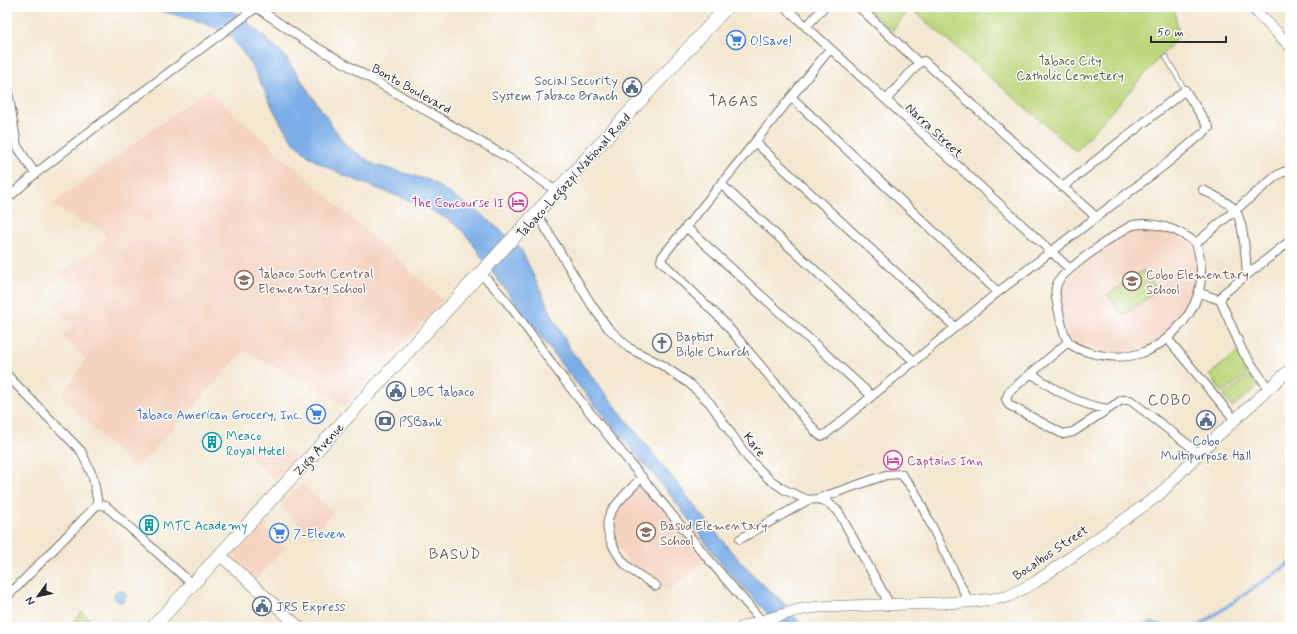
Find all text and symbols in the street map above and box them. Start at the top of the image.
scale bar [1151,18,1226,44]
text: 50 m [1157,25,1184,41]
supermarket icon: O!Save! [725,29,747,51]
place label: O!Save! [750,33,792,50]
park label: Tabaco City Catholic Cemetery [1016,53,1124,85]
street label: Bonto Boulevard [368,60,454,118]
place label: Social Security System Tabaco Branch [492,73,618,105]
public building icon: Social Security System Tabaco Branch [621,76,643,98]
district label: TAGAS [709,92,759,112]
street label: Narra Street [901,100,967,163]
street label: Tabaco-Legazpi National Road [513,110,636,244]
hotel icon: The Concourse II [507,191,529,213]
place label: The Concourse II [411,195,504,212]
place label: Tabaco South Central Elementary School [258,266,373,298]
place label: Cobo Elementary School [1146,267,1249,299]
school or university icon: Tabaco South Central Elementary School [233,269,255,291]
school or university icon: Cobo Elementary School [1121,270,1143,292]
place label: Baptist Bible Church [676,329,750,361]
church icon: Baptist Bible Church [651,332,673,354]
public building icon: LBC Tabaco [385,380,407,402]
place label: LBC Tabaco [410,384,474,401]
district label: COBO [1148,391,1192,411]
supermarket icon: Tabaco American Grocery, Inc. [305,403,327,425]
place label: Tabaco American Grocery, Inc. [136,407,302,424]
public building icon: Cobo Multipurpose Hall [1195,409,1217,431]
bank icon: PSBank [374,410,396,432]
place label: PSBank [399,414,443,431]
street label: Ziga Avenue [290,420,350,482]
place label: Meaco Royal Hotel [226,428,285,460]
street label: Kare [739,429,769,461]
building icon: Meaco Royal Hotel [201,431,223,453]
place label: Cobo Multipurpose Hall [1160,433,1252,465]
hotel icon: Captains Inn [882,449,904,471]
place label: Captains Inn [907,453,983,470]
building icon: MTC Academy [138,514,160,536]
place label: MTC Academy [163,518,248,535]
place label: Basud Elementary School [660,518,767,550]
school or university icon: Basud Elementary School [635,521,657,543]
supermarket icon: 7-Eleven [268,522,290,544]
street label: Bocalbos Street [1010,522,1092,585]
place label: 7-Eleven [293,526,346,543]
district label: BASUD [429,545,481,565]
north arrow [18,576,58,616]
text: N [23,594,38,608]
public building icon: JRS Express [251,595,273,617]
place label: JRS Express [276,599,346,616]

